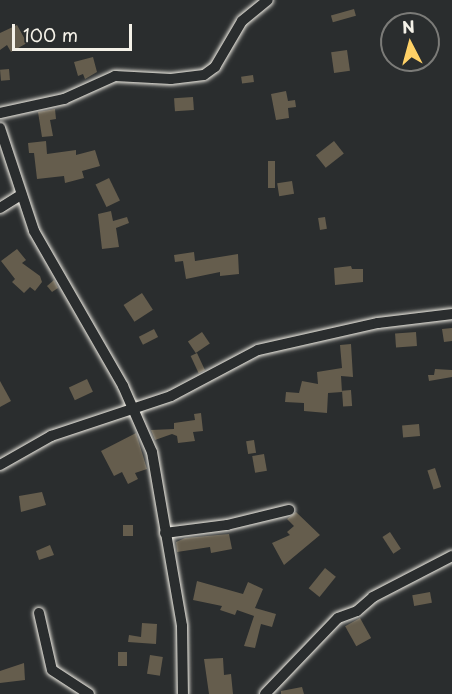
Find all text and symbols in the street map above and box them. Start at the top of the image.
scale bar [15,12,135,50]
north arrow [380,12,440,72]
text: N [401,13,416,39]
text: 100 m [23,21,78,48]

